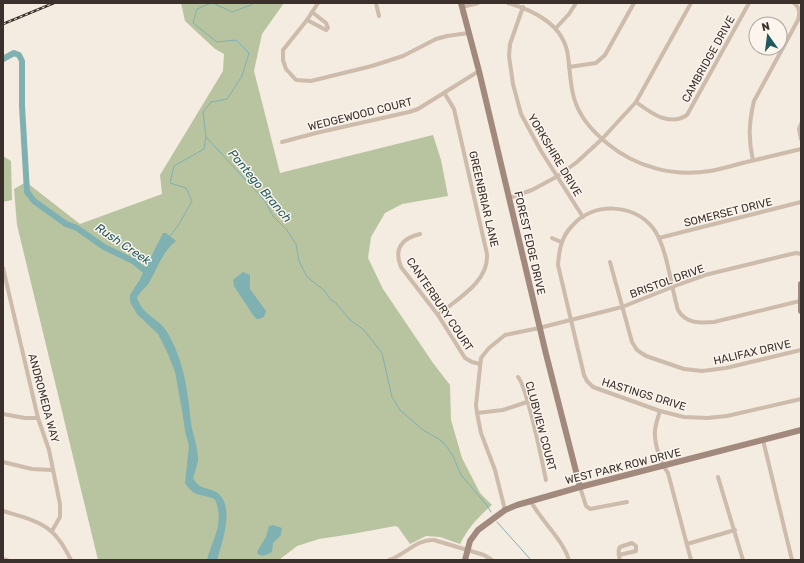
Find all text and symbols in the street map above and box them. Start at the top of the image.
street label: CAMBRIDGE DRIVE [679,13,738,105]
north arrow [748,16,788,56]
text: N [760,19,771,34]
street label: WEDGEWOOD COURT [307,95,414,134]
street label: YORKSHIRE DRIVE [525,112,584,199]
water label: Pantego Branch [225,147,295,225]
street label: GREENBRIAR LANE [466,150,501,249]
street label: FOREST EDGE DRIVE [511,190,548,297]
street label: SOMERSET DRIVE [682,195,774,230]
water label: Rush Creek [93,220,154,268]
street label: CANTERBURY COURT [403,255,476,354]
street label: BRISTOL DRIVE [628,262,706,301]
street label: HALIFAX DRIVE [712,337,792,368]
street label: ANDROMEDA WAY [25,352,62,444]
street label: HASTINGS DRIVE [600,375,688,414]
street label: CLUBVIEW COURT [522,380,559,473]
street label: WEST PARK ROW DRIVE [564,446,683,487]

